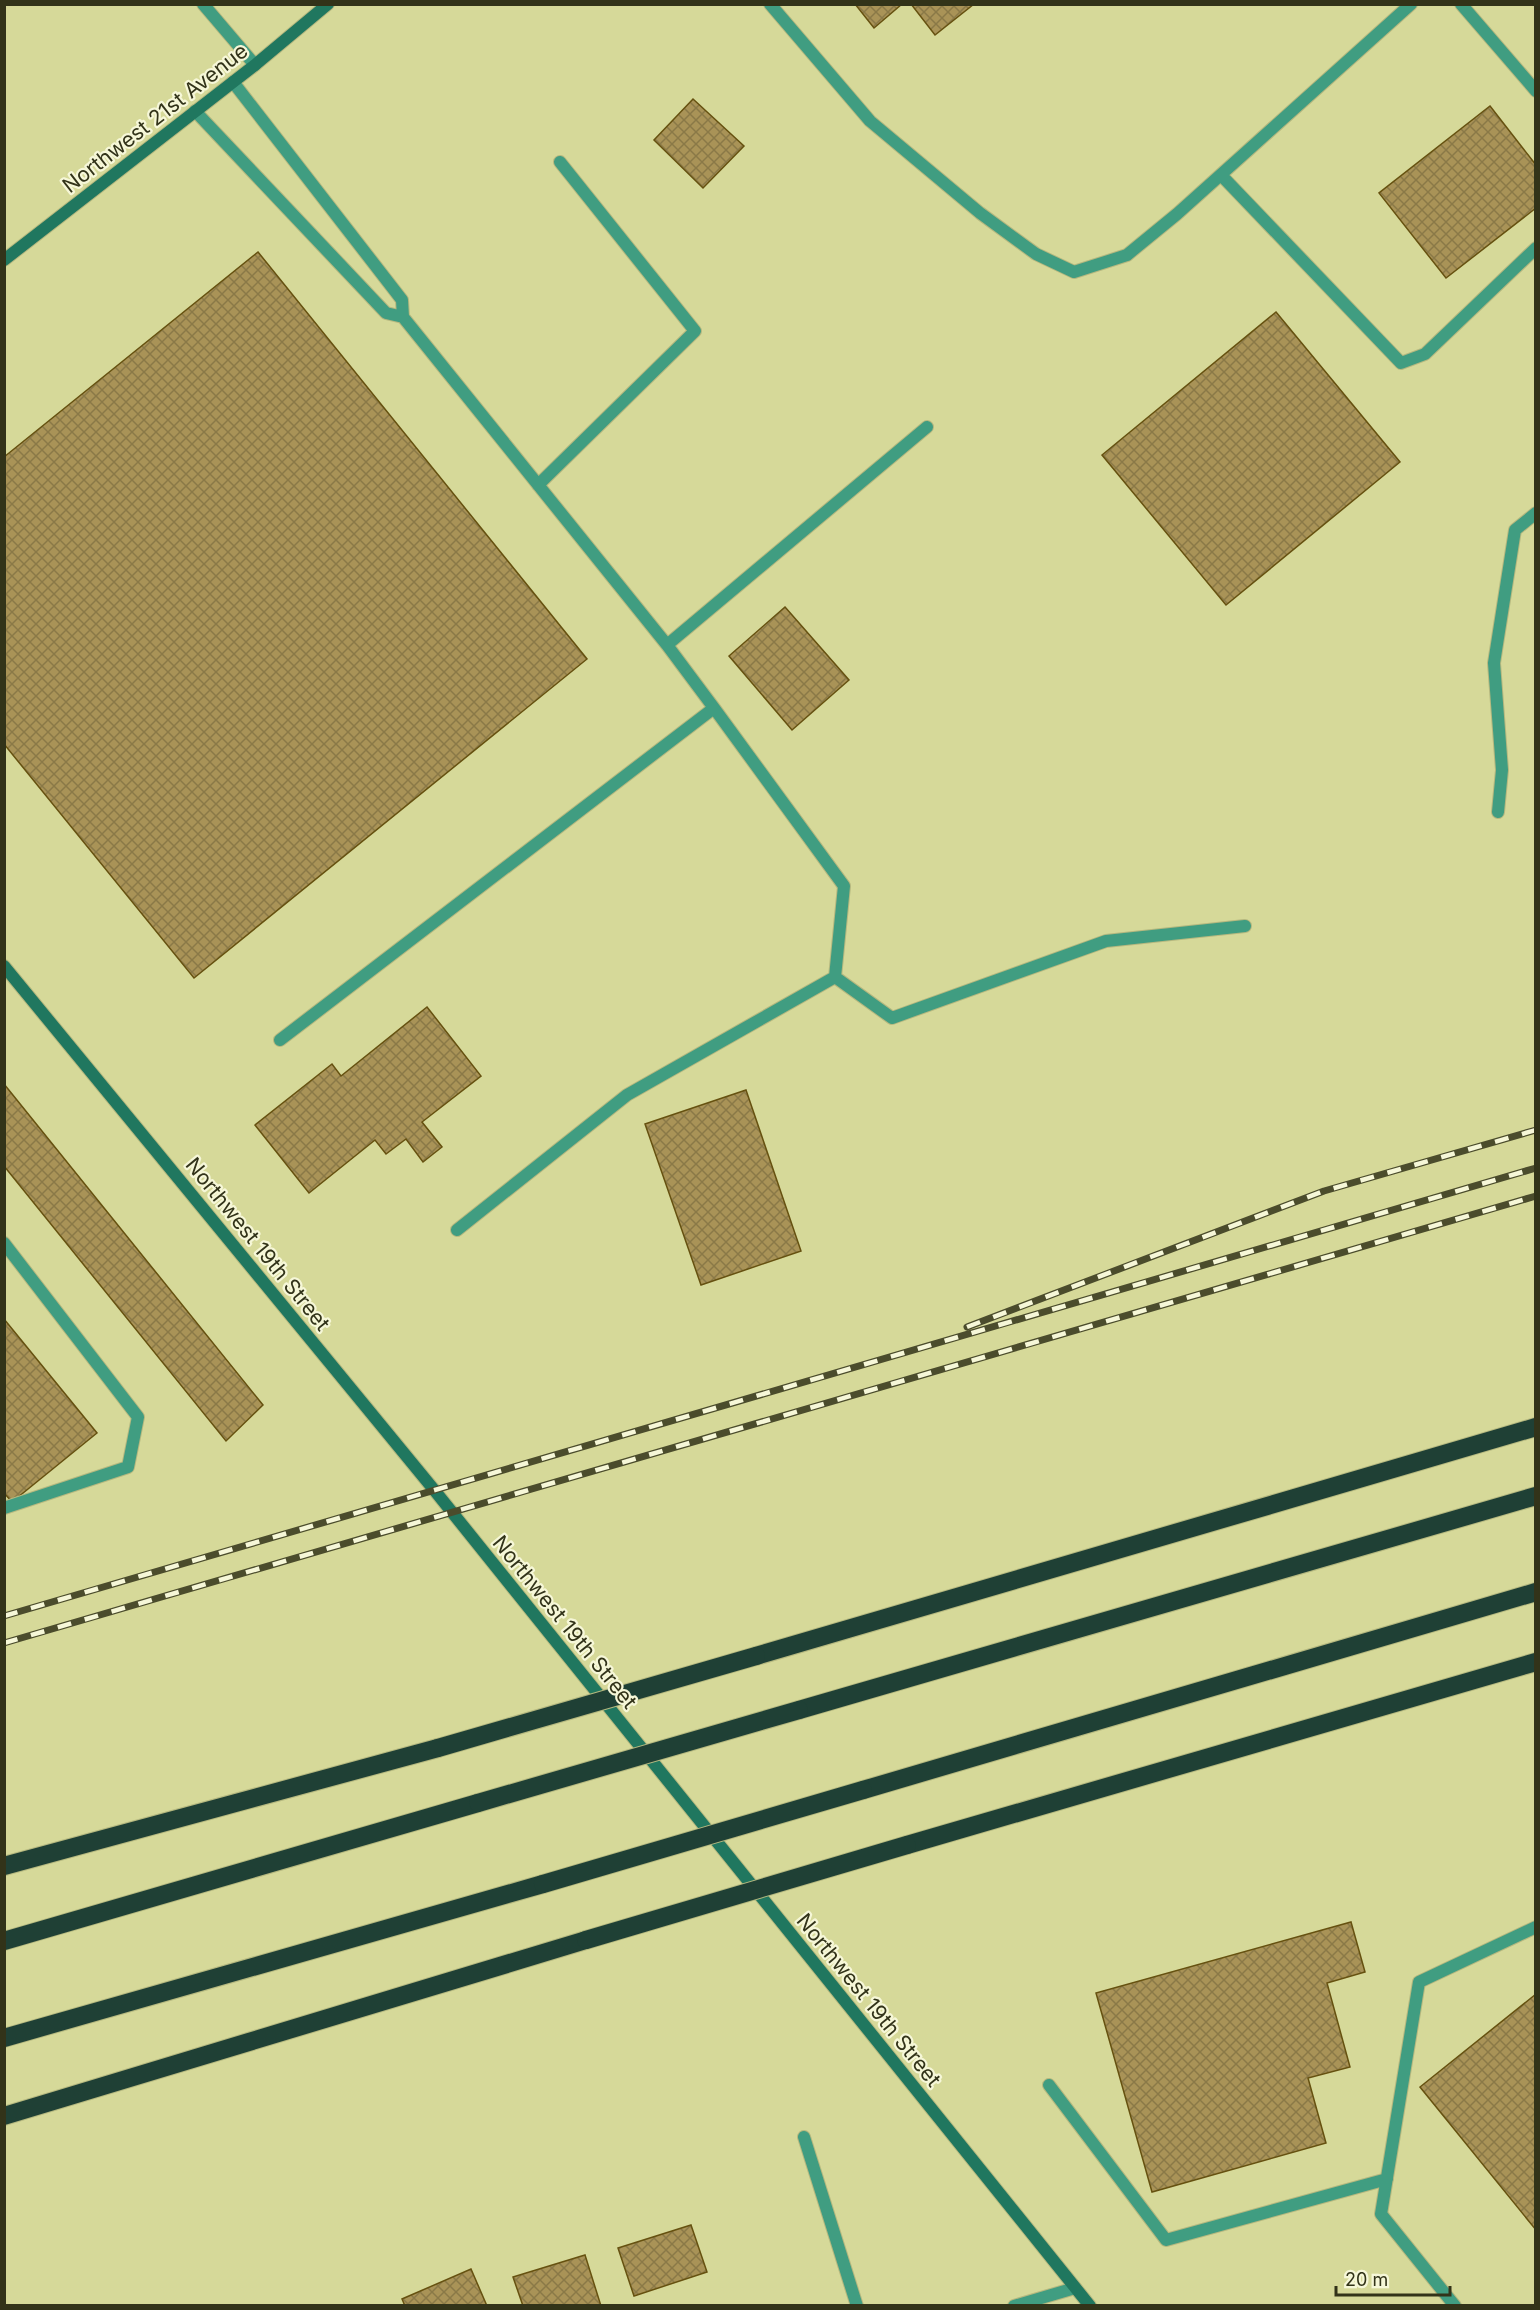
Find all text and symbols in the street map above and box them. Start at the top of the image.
street label: Northwest 21st Avenue [58,38,252,198]
street label: Northwest 19th Street [181,1153,335,1336]
street label: Northwest 19th Street [488,1531,642,1714]
street label: Northwest 19th Street [792,1909,946,2092]
scale bar [1336,2259,1450,2297]
text: 20 m [1345,2269,1388,2290]

